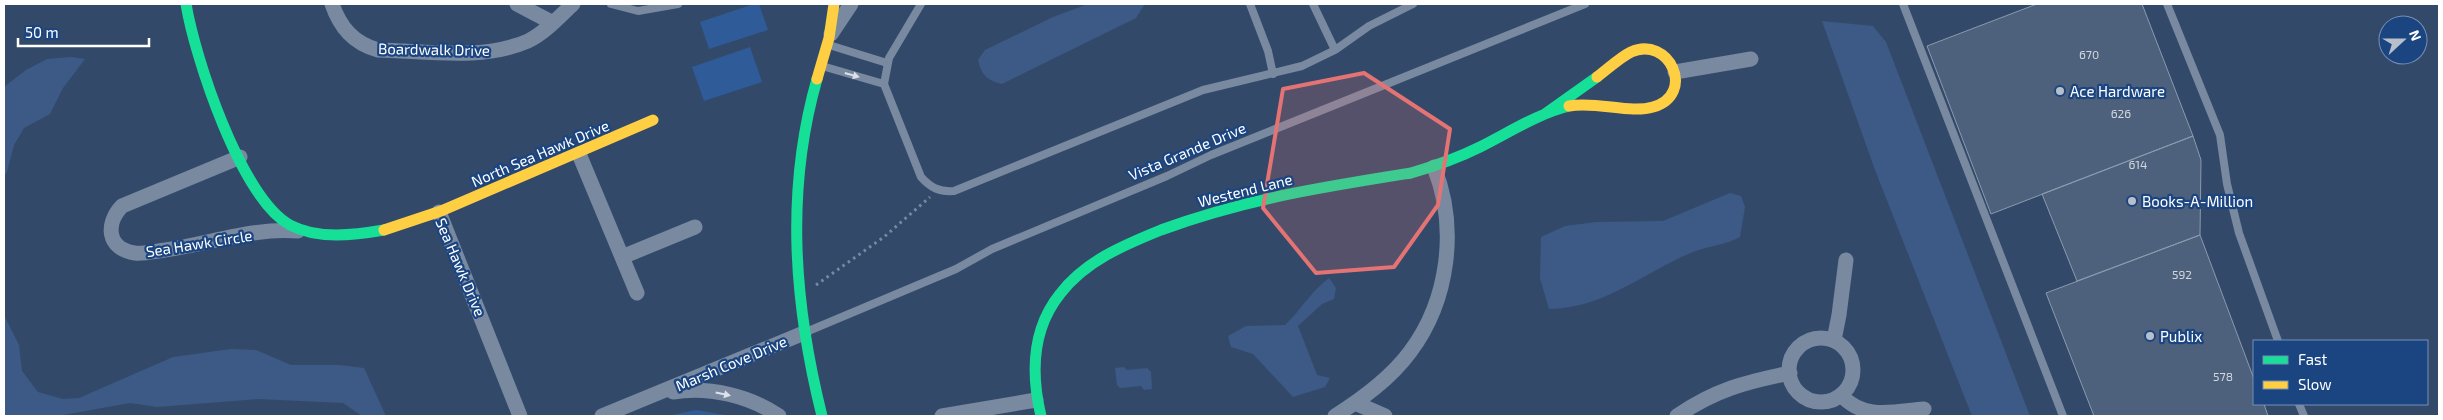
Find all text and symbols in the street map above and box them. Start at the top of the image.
scale bar [18,15,149,47]
north arrow [2378,15,2428,65]
text: 50 m [25,23,59,41]
text: N [2406,27,2425,43]
street label: Boardwalk Drive [378,39,490,59]
house number: 670 [2079,47,2099,61]
one-way arrow [845,71,860,79]
place label: Ace Hardware [2070,82,2165,100]
marker: Ace Hardware [2054,85,2066,97]
house number: 626 [2111,106,2131,120]
street label: North Sea Hawk Drive [468,116,612,190]
street label: Vista Grande Drive [1126,118,1248,184]
house number: 614 [2128,157,2148,171]
street label: Westend Lane [1196,170,1294,210]
place label: Books-A-Million [2142,192,2253,210]
marker: Books-A-Million [2126,195,2138,207]
street label: Sea Hawk Drive [432,215,490,319]
street label: Sea Hawk Circle [145,226,253,260]
house number: 592 [2172,267,2192,281]
place label: Publix [2160,327,2202,345]
marker: Publix [2144,330,2156,342]
street label: Marsh Cove Drive [673,331,789,395]
legend [2253,340,2428,405]
text: Fast [2298,350,2328,368]
house number: 578 [2213,369,2233,383]
text: Slow [2298,375,2332,393]
one-way arrow [715,390,731,398]

